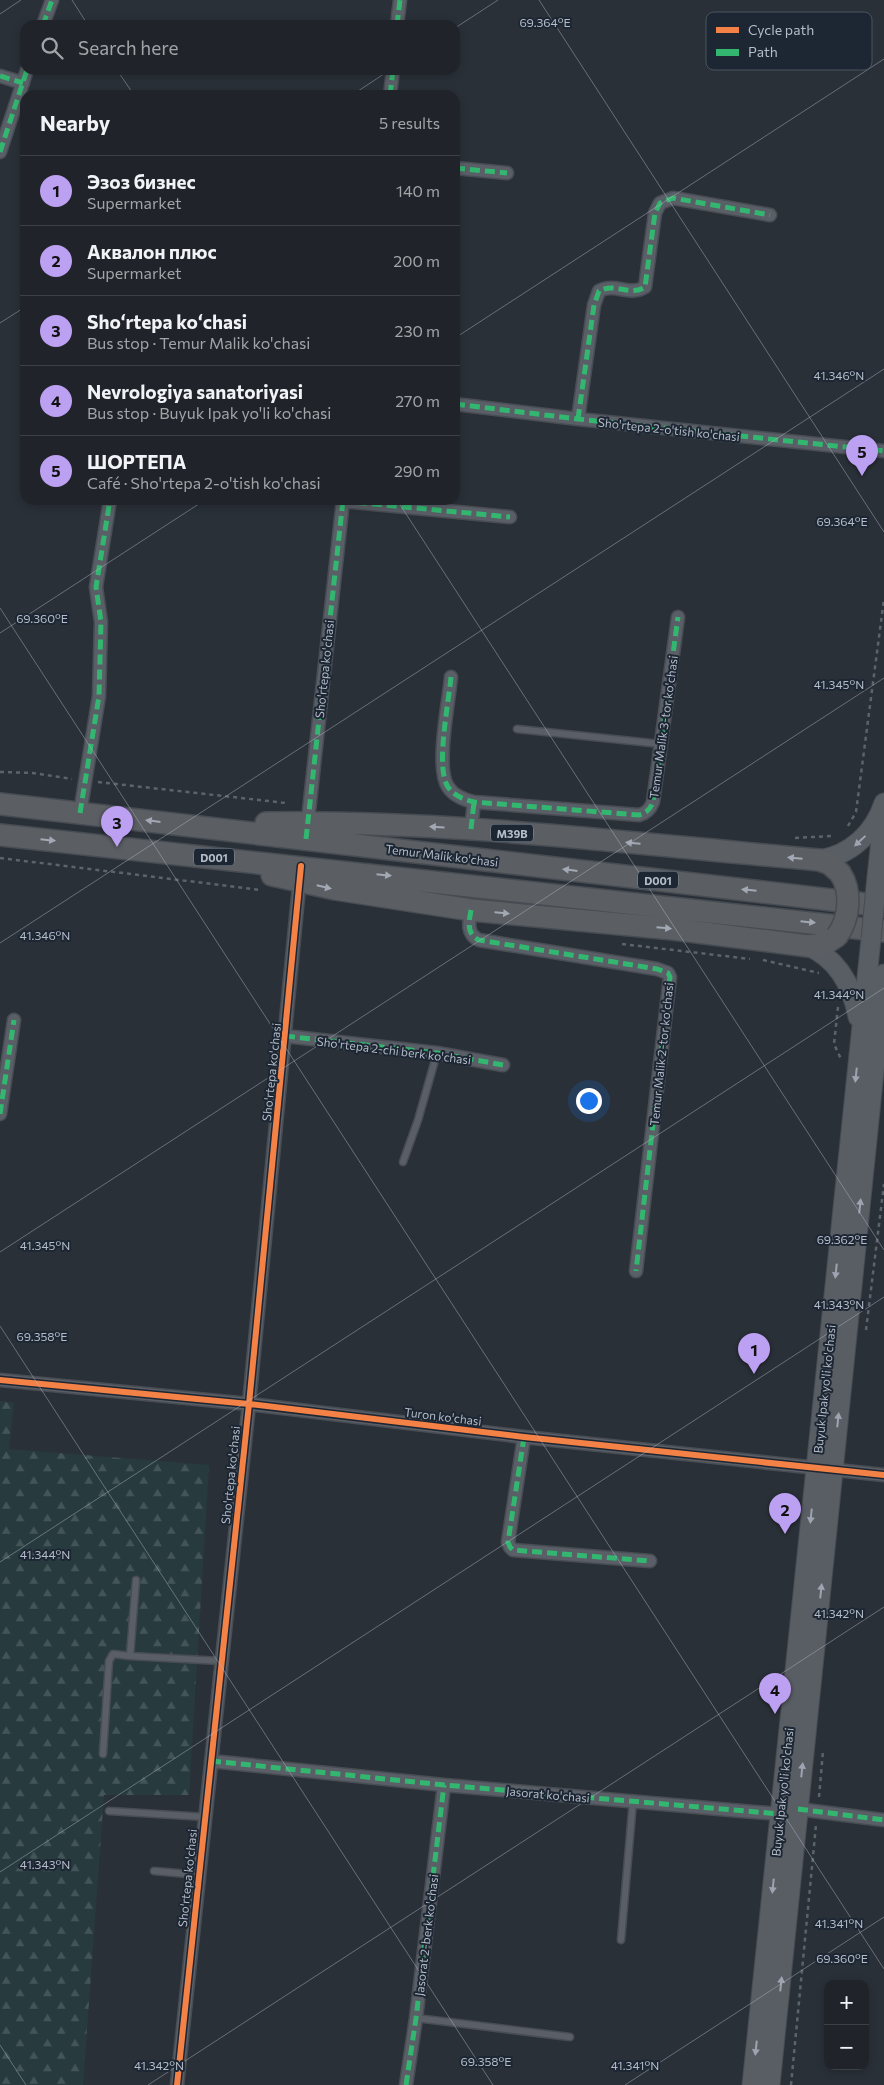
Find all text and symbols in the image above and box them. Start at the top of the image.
legend [706,12,872,70]
text: 69.364°E [519,15,571,29]
search box [20,20,460,75]
text: Cycle path [748,21,814,38]
icon: search [38,34,66,62]
text: Search here [78,36,178,59]
text: Path [748,43,778,60]
text: Nearby [40,110,110,135]
text: 5 results [379,113,440,132]
text: Эзоз бизнес [87,170,196,193]
text: 1 [52,181,60,200]
text: 140 m [396,181,440,200]
text: Supermarket [87,193,182,212]
text: Аквалон плюс [87,240,217,263]
text: 2 [51,251,61,270]
text: 200 m [393,251,440,270]
text: Supermarket [87,263,182,282]
text: Shoʻrtepa koʻchasi [87,310,247,333]
text: 3 [51,321,61,340]
text: 230 m [395,321,440,340]
text: Bus stop · Temur Malik ko'chasi [87,333,310,352]
text: 41.346°N [814,368,864,382]
text: Nevrologiya sanatoriyasi [87,380,303,403]
text: 4 [51,391,61,410]
text: 270 m [395,391,440,410]
text: Bus stop · Buyuk Ipak yo'li ko'chasi [87,403,331,422]
street label: Sho'rtepa 2-o'tish ko'chasi [597,415,741,443]
pin: 5 [846,435,878,476]
text: ШОРТЕПА [87,450,186,473]
text: 5 [51,461,61,480]
text: 290 m [394,461,440,480]
text: Café · Sho'rtepa 2-o'tish ko'chasi [87,473,321,492]
text: 69.364°E [816,514,868,528]
text: 69.360°E [16,611,68,625]
street label: Sho'rtepa ko'chasi [312,619,336,719]
street label: Temur Malik 3-tor ko'chasi [646,655,680,799]
text: 41.345°N [814,677,864,691]
pin: 3 [101,806,133,847]
one-way arrow [145,817,161,825]
one-way arrow [428,823,444,831]
road number: M39B [491,824,533,841]
one-way arrow [854,835,866,847]
one-way arrow [41,836,57,844]
one-way arrow [625,839,641,847]
street label: Temur Malik ko'chasi [385,841,499,869]
road number: D001 [194,849,234,866]
one-way arrow [787,854,803,862]
one-way arrow [561,866,577,874]
one-way arrow [376,871,392,879]
road number: D001 [638,872,678,888]
one-way arrow [317,883,332,891]
one-way arrow [740,886,756,894]
one-way arrow [495,909,511,917]
one-way arrow [800,918,816,926]
one-way arrow [656,925,672,933]
text: 41.346°N [20,928,70,942]
street label: Temur Malik 2-tor ko'chasi [647,982,675,1126]
text: 41.344°N [814,987,864,1001]
street label: Sho'rtepa ko'chasi [259,1022,283,1122]
street label: Sho'rtepa 2-chi berk ko'chasi [316,1034,472,1066]
one-way arrow [852,1067,860,1083]
your location [576,1088,602,1114]
one-way arrow [856,1198,864,1214]
text: 69.362°E [817,1232,867,1246]
text: 41.345°N [20,1238,70,1252]
one-way arrow [832,1264,840,1280]
text: 41.343°N [814,1297,864,1311]
street label: Buyuk Ipak yo'li ko'chasi [810,1324,838,1454]
text: 69.358°E [17,1329,67,1343]
pin: 1 [738,1333,770,1374]
street label: Turon ko'chasi [404,1404,482,1428]
one-way arrow [834,1412,842,1428]
street label: Sho'rtepa ko'chasi [218,1425,242,1525]
pin: 2 [769,1493,801,1534]
one-way arrow [807,1508,815,1524]
text: 41.344°N [20,1547,70,1561]
one-way arrow [817,1583,825,1599]
text: 41.342°N [814,1606,864,1620]
pin: 4 [759,1673,791,1714]
street label: Buyuk Ipak yo'li ko'chasi [768,1727,796,1857]
one-way arrow [798,1762,806,1778]
street label: Jasorat ko'chasi [505,1783,590,1806]
street label: Sho'rtepa ko'chasi [175,1828,199,1928]
text: 41.343°N [20,1857,70,1871]
street label: Jasorat 2-berk ko'chasi [412,1873,441,1997]
one-way arrow [769,1879,777,1895]
text: 41.341°N [815,1916,863,1930]
text: 69.360°E [816,1951,868,1965]
one-way arrow [777,1976,785,1992]
map controls [824,1980,869,2070]
button: + [824,1980,869,2025]
button: − [824,2025,869,2070]
one-way arrow [752,2040,760,2056]
text: 69.358°E [461,2054,511,2068]
text: 41.342°N [134,2058,184,2072]
text: 41.341°N [611,2058,659,2072]

